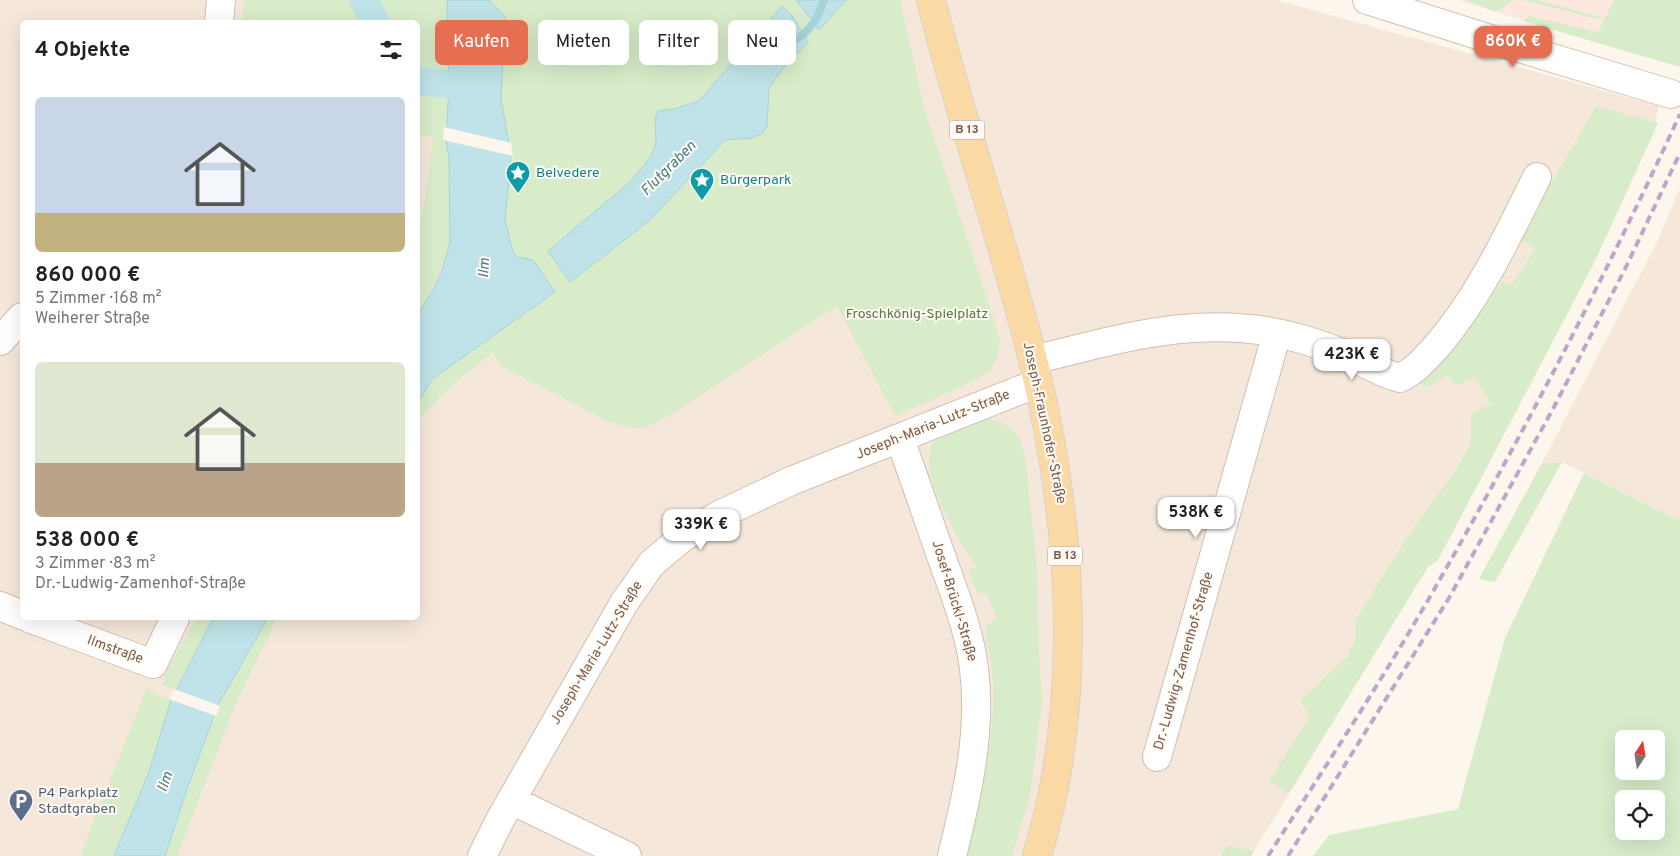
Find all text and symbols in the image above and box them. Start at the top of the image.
chip: Kaufen [435,20,528,65]
chip: Mieten [538,20,629,65]
chip: Filter [639,20,718,65]
chip: Neu [728,20,796,65]
pin: 860K € [1472,26,1554,68]
text: 860K € [1485,32,1541,52]
icon: filters [377,36,405,64]
text: 4 Objekte [35,37,130,64]
road number: B 13 [950,120,984,140]
icon: home [175,129,265,219]
water label: Flutgraben [637,137,701,201]
place icon: Belvedere [505,160,531,194]
place label: Belvedere [536,165,600,182]
place icon: Bürgerpark [689,167,715,201]
place label: Bürgerpark [720,172,791,189]
water label: Ilm [475,257,495,279]
text: 860 000 € [35,262,140,289]
text: 5 Zimmer · 168 m² [35,289,162,309]
park label: Froschkönig-Spielplatz [846,306,988,323]
text: Weiherer Straße [35,309,150,329]
pin: 423K € [1311,338,1393,381]
street label: Joseph-Fraunhofer-Straße [1019,341,1069,505]
text: 423K € [1324,345,1380,365]
street label: Joseph-Maria-Lutz-Straße [853,386,1013,464]
icon: home [175,394,265,484]
pin: 538K € [1155,496,1237,539]
text: 538K € [1169,503,1223,523]
pin: 339K € [660,508,742,551]
text: 339K € [674,515,728,535]
text: 538 000 € [35,527,139,554]
street label: Josef-Brückl-Straße [927,538,981,664]
road number: B 13 [1048,546,1082,566]
text: 3 Zimmer · 83 m² [35,554,155,574]
street label: Dr.-Ludwig-Zamenhof-Straße [1150,570,1218,752]
text: Dr.-Ludwig-Zamenhof-Straße [35,574,246,594]
street label: Joseph-Maria-Lutz-Straße [547,578,647,728]
street label: Ilmstraße [85,632,145,668]
north arrow [1615,730,1665,780]
map controls [1615,730,1665,840]
water label: Ilm [154,769,179,795]
place label: P4 Parkplatz Stadtgraben [38,785,118,818]
parking icon: P4 Parkplatz Stadtgraben [8,788,34,822]
button: locate [1615,790,1665,840]

